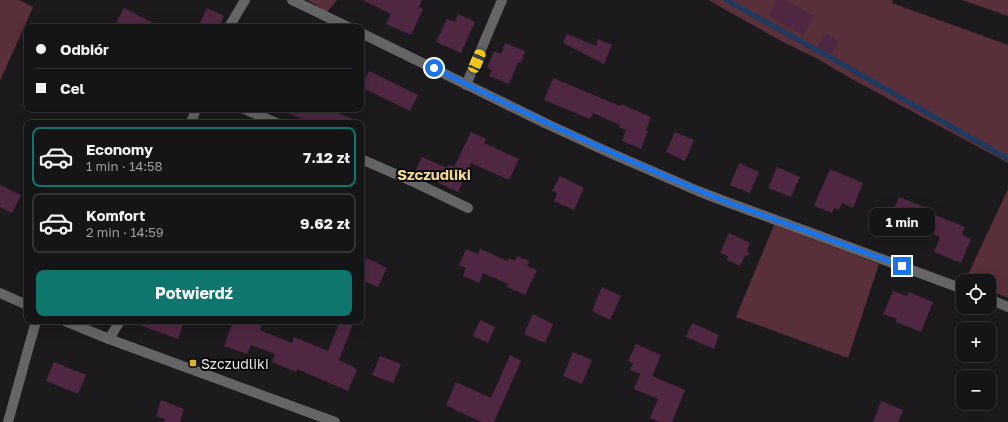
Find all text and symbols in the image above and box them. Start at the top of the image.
text: Odbiór [60,40,109,58]
car [467,48,487,74]
route start [425,59,443,77]
text: Cel [60,79,85,97]
icon: car [38,139,74,175]
text: Economy [86,140,153,158]
text: 7.12 zł [303,148,350,166]
text: 1 min · 14:58 [86,158,163,174]
district label: Szczudliki [397,165,471,183]
icon: car [38,205,74,241]
text: Komfort [86,206,145,224]
callout: 1 min [869,208,935,236]
text: 9.62 zł [300,214,350,232]
text: 1 min [886,214,918,230]
text: 2 min · 14:59 [86,224,164,240]
route end [893,257,911,275]
button: Potwierdź [36,270,352,316]
map controls [956,274,996,410]
button: locate [956,274,996,314]
button: + [956,322,996,362]
place label: Szczudliki [201,355,269,372]
marker: Szczudliki [188,358,198,368]
button: − [956,370,996,410]

